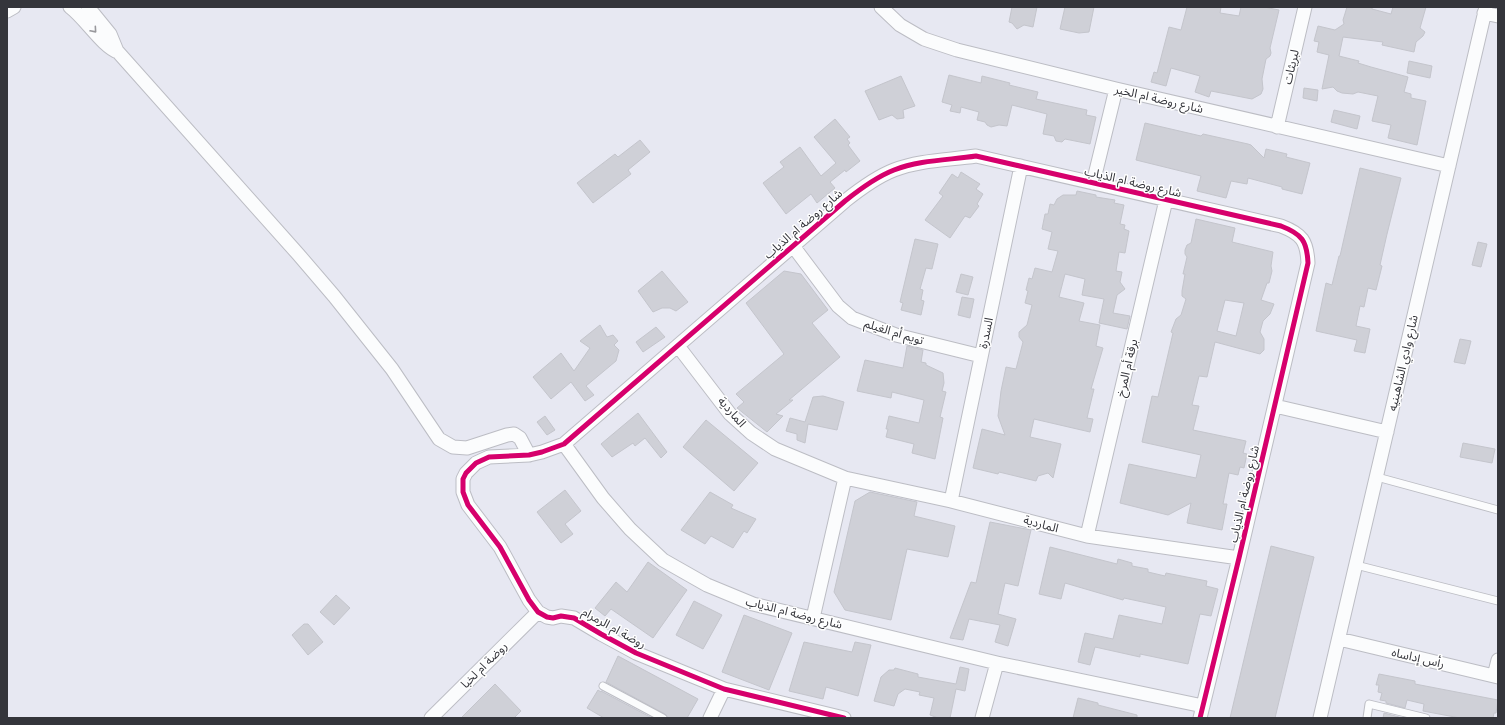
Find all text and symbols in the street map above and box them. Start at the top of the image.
one-way arrow [89,26,96,33]
street label: لبريثات [1278,48,1303,86]
street label: شارع روضة ام الخير [1112,80,1205,118]
street label: شارع روضة ام الذياب [1083,162,1183,202]
street label: شارع روضة ام الذياب [760,185,846,263]
street label: شارع وادي الشاهينيه [1383,313,1424,413]
street label: تويم أم الغيلم [862,314,926,350]
street label: السدرة [974,316,997,350]
street label: برقة أم المرخ [1112,337,1142,399]
street label: الماردية [714,393,751,431]
street label: شارع روضة ام الذياب [1224,444,1264,544]
street label: الماردية [1022,511,1061,536]
street label: شارع روضة ام الذياب [744,592,844,634]
street label: روضة ام الرمرام [579,603,649,653]
street label: روضة ام لخبا [457,638,511,692]
street label: رأس إداساه [1390,643,1446,672]

